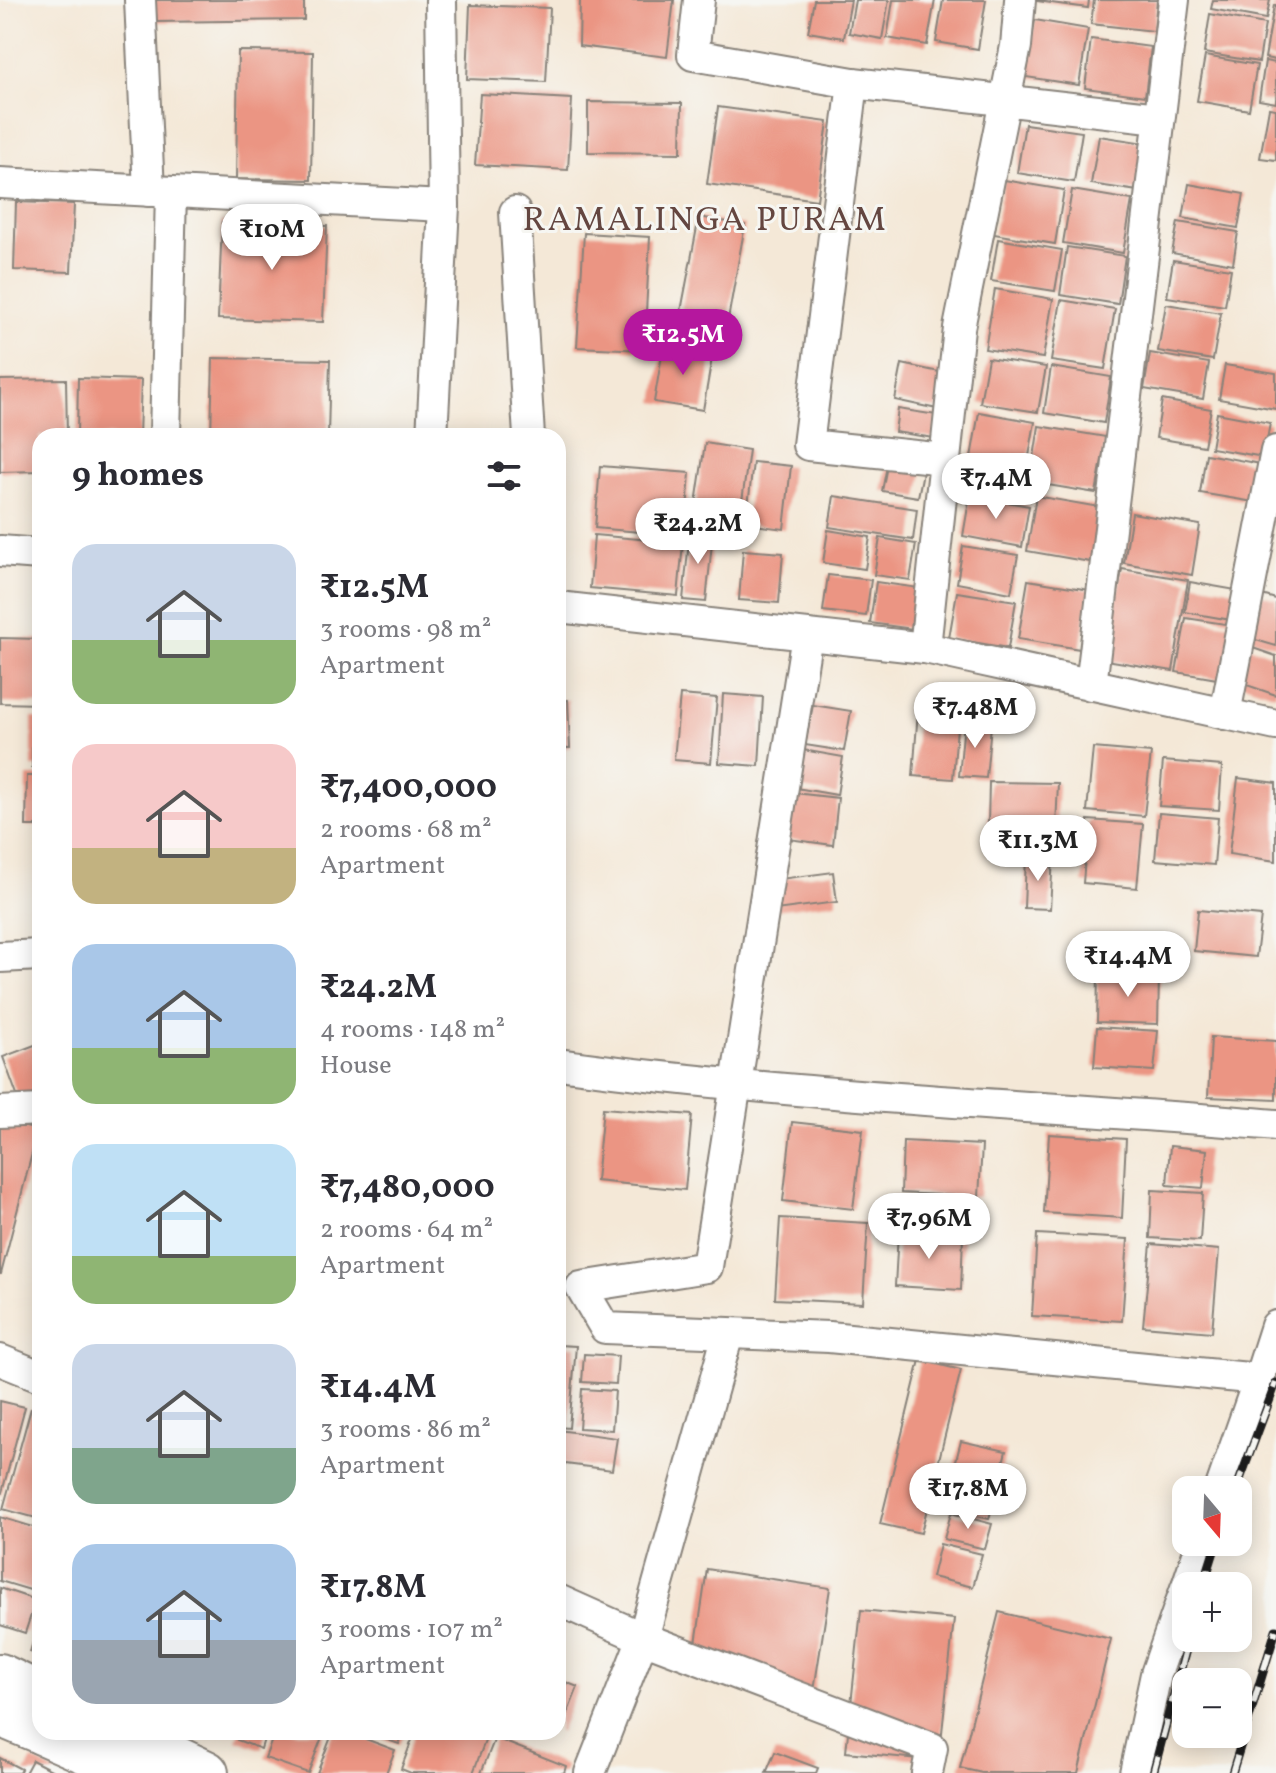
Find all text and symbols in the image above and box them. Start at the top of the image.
district label: RAMALINGA PURAM [522,198,888,245]
pin: ₹10M [225,204,319,272]
text: ₹10M [239,212,305,248]
pin: ₹12.5M [618,309,748,377]
text: ₹12.5M [641,317,725,353]
text: 9 homes [72,453,204,500]
pin: ₹7.4M [940,453,1052,521]
icon: filters [482,454,526,498]
text: ₹7.4M [960,461,1032,497]
pin: ₹24.2M [633,498,763,566]
text: ₹24.2M [653,506,743,542]
text: ₹12.5M [320,565,429,612]
icon: home [136,576,232,672]
text: 3 rooms · 98 m² [320,612,491,648]
text: Apartment [320,648,445,684]
pin: ₹7.48M [910,682,1040,750]
text: ₹7.48M [932,690,1018,726]
text: ₹7,400,000 [320,765,497,812]
icon: home [136,776,232,872]
text: 2 rooms · 68 m² [320,812,492,848]
pin: ₹11.3M [973,815,1103,883]
text: ₹11.3M [998,823,1078,859]
text: Apartment [320,848,445,884]
pin: ₹14.4M [1063,931,1193,999]
text: ₹14.4M [1084,939,1172,975]
text: ₹24.2M [320,965,437,1012]
icon: home [136,976,232,1072]
text: 4 rooms · 148 m² [320,1012,505,1048]
text: House [320,1048,392,1084]
text: ₹7,480,000 [320,1165,495,1212]
icon: home [136,1176,232,1272]
pin: ₹7.96M [864,1193,994,1261]
text: ₹7.96M [886,1201,972,1237]
text: 2 rooms · 64 m² [320,1212,493,1248]
text: Apartment [320,1248,445,1284]
text: ₹14.4M [320,1365,436,1412]
icon: home [136,1376,232,1472]
text: 3 rooms · 86 m² [320,1412,491,1448]
text: Apartment [320,1448,445,1484]
pin: ₹17.8M [903,1463,1033,1531]
text: ₹17.8M [927,1471,1009,1507]
north arrow [1172,1476,1252,1556]
map controls [1172,1476,1252,1748]
text: ₹17.8M [320,1565,426,1612]
button: + [1172,1572,1252,1652]
icon: home [136,1576,232,1672]
text: 3 rooms · 107 m² [320,1612,503,1648]
text: Apartment [320,1648,445,1684]
button: − [1172,1668,1252,1748]

